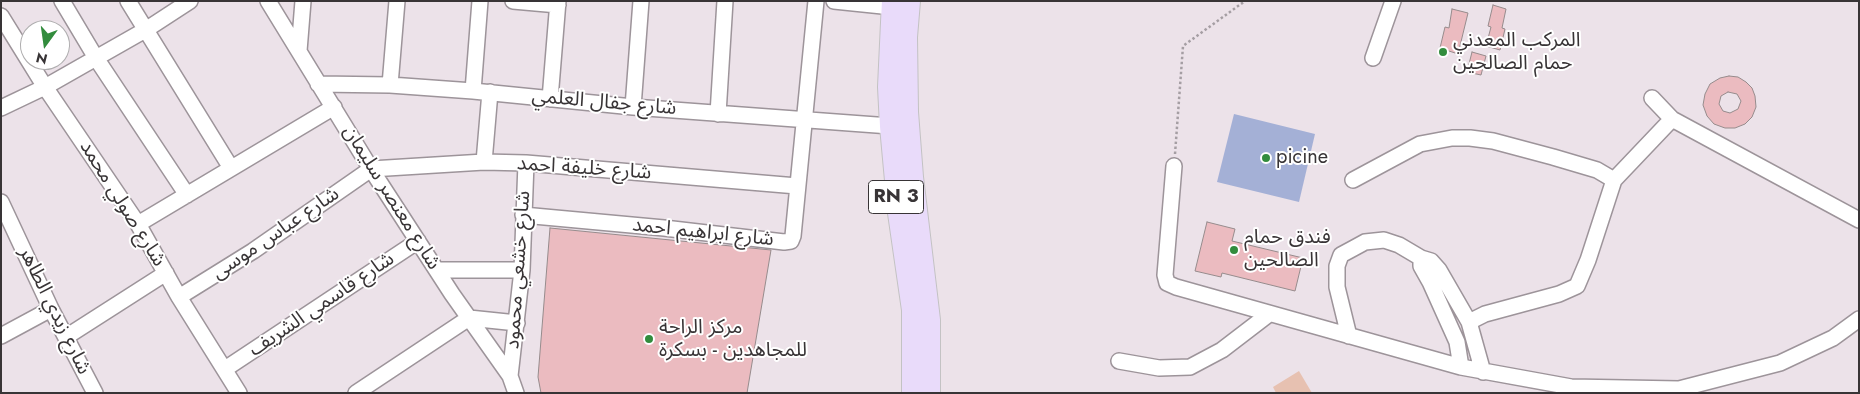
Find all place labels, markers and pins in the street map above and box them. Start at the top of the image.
place label: المركب المعدني حمام الصالحين [1453,29,1580,76]
marker: المركب المعدني حمام الصالحين [1437,46,1449,58]
place label: picine [1276,146,1328,170]
marker: picine [1260,152,1272,164]
place label: فندق حمام الصالحين [1244,226,1331,273]
marker: فندق حمام الصالحين [1228,244,1240,256]
place label: مركز الراحة للمجاهدين - بسكرة [659,316,807,363]
marker: مركز الراحة للمجاهدين - بسكرة [643,333,655,345]

